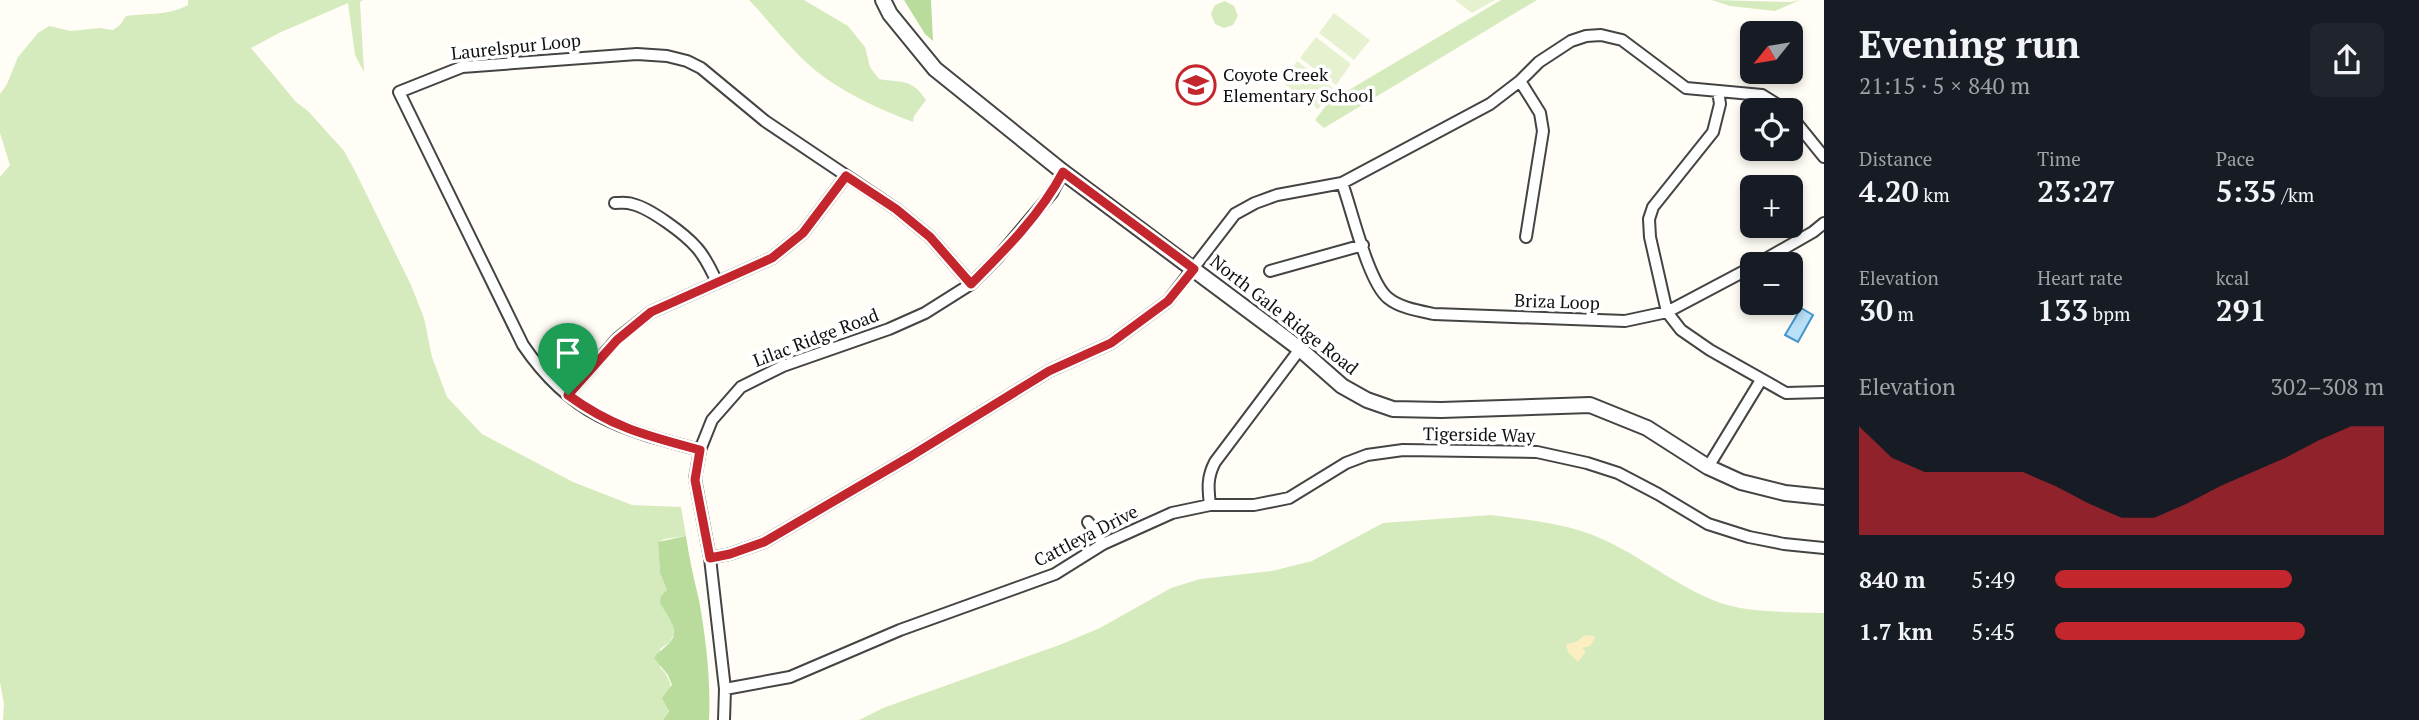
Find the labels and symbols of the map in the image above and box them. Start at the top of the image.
north arrow [1740,21,1802,84]
street label: Laurelspur Loop [450,27,582,65]
place label: Coyote Creek Elementary School [1223,62,1374,107]
school or university icon: Coyote Creek Elementary School [1175,64,1217,106]
street label: North Gale Ridge Road [1206,249,1364,380]
street label: Briza Loop [1514,288,1600,314]
street label: Lilac Ridge Road [749,302,882,372]
pin [538,323,598,395]
street label: Tigerside Way [1423,421,1536,447]
street label: Cattleya Drive [1029,499,1142,572]

